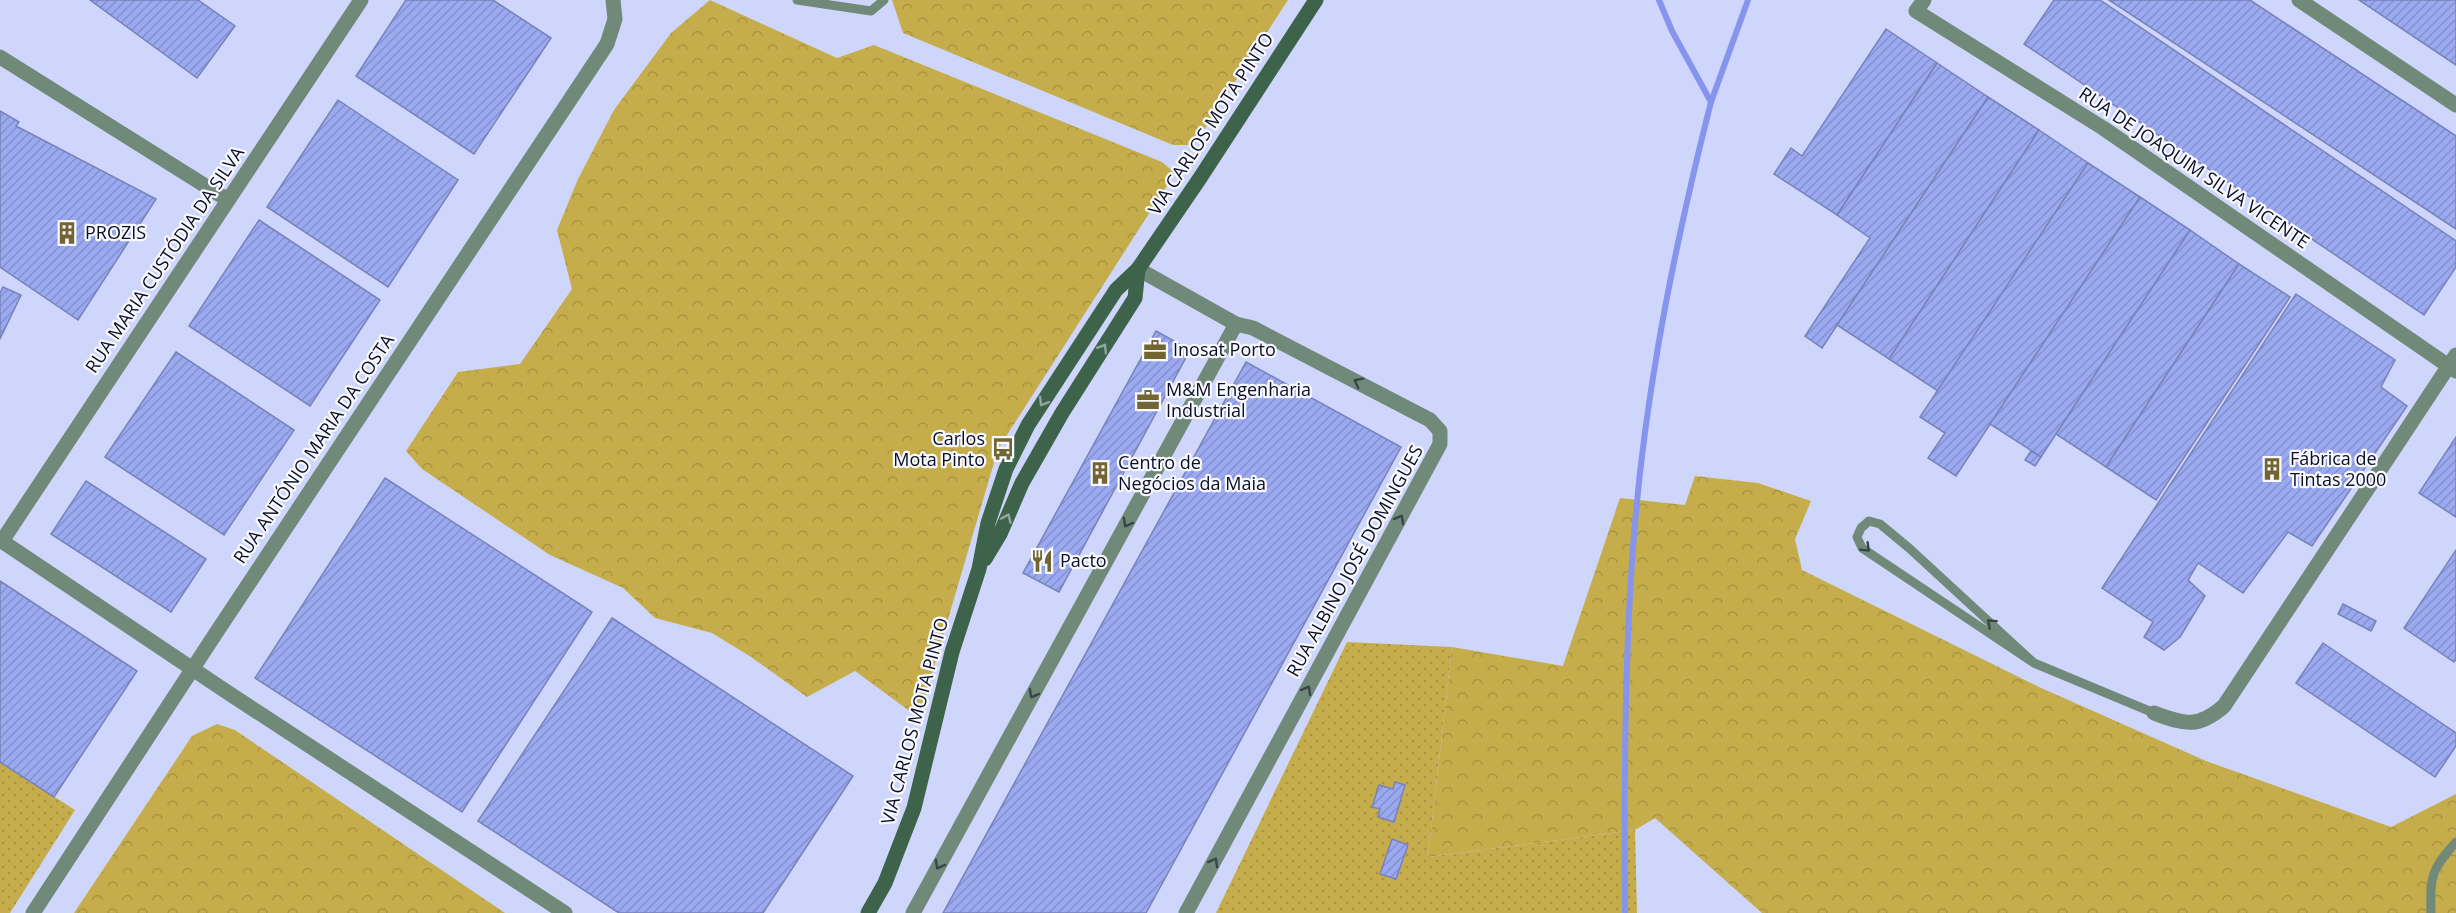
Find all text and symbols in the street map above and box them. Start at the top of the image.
street label: VIA CARLOS MOTA PINTO [1142,28,1278,219]
street label: RUA DE JOAQUIM SILVA VICENTE [2075,81,2314,253]
street label: RUA MARIA CUSTÓDIA DA SILVA [79,141,249,377]
building icon: PROZIS [54,220,80,246]
place label: PROZIS [85,220,146,244]
street label: RUA ANTÓNIO MARIA DA COSTA [227,329,399,568]
office icon: Inosat Porto [1142,337,1168,363]
place label: Inosat Porto [1173,337,1276,361]
one-way arrow [1095,344,1107,354]
place label: M&M Engenharia Industrial [1166,377,1311,422]
one-way arrow [1354,378,1364,389]
office icon: M&M Engenharia Industrial [1135,387,1161,413]
one-way arrow [1040,395,1051,406]
place label: Carlos Mota Pinto [893,426,985,471]
bus stop icon: Carlos Mota Pinto [990,436,1016,462]
street label: RUA ALBINO JOSÉ DOMINGUES [1280,440,1428,681]
place label: Fábrica de Tintas 2000 [2290,446,2386,491]
place label: Centro de Negócios da Maia [1118,450,1266,495]
building icon: Fábrica de Tintas 2000 [2259,456,2285,482]
building icon: Centro de Negócios da Maia [1087,460,1113,486]
one-way arrow [1000,513,1012,524]
one-way arrow [1393,515,1404,525]
one-way arrow [1123,517,1134,527]
one-way arrow [1859,541,1870,552]
restaurant icon: Pacto [1029,548,1055,574]
place label: Pacto [1060,548,1107,572]
street label: VIA CARLOS MOTA PINTO [875,615,953,827]
one-way arrow [1987,619,1998,630]
one-way arrow [1300,686,1311,696]
one-way arrow [1029,687,1040,698]
one-way arrow [1207,857,1218,868]
one-way arrow [935,858,946,869]

